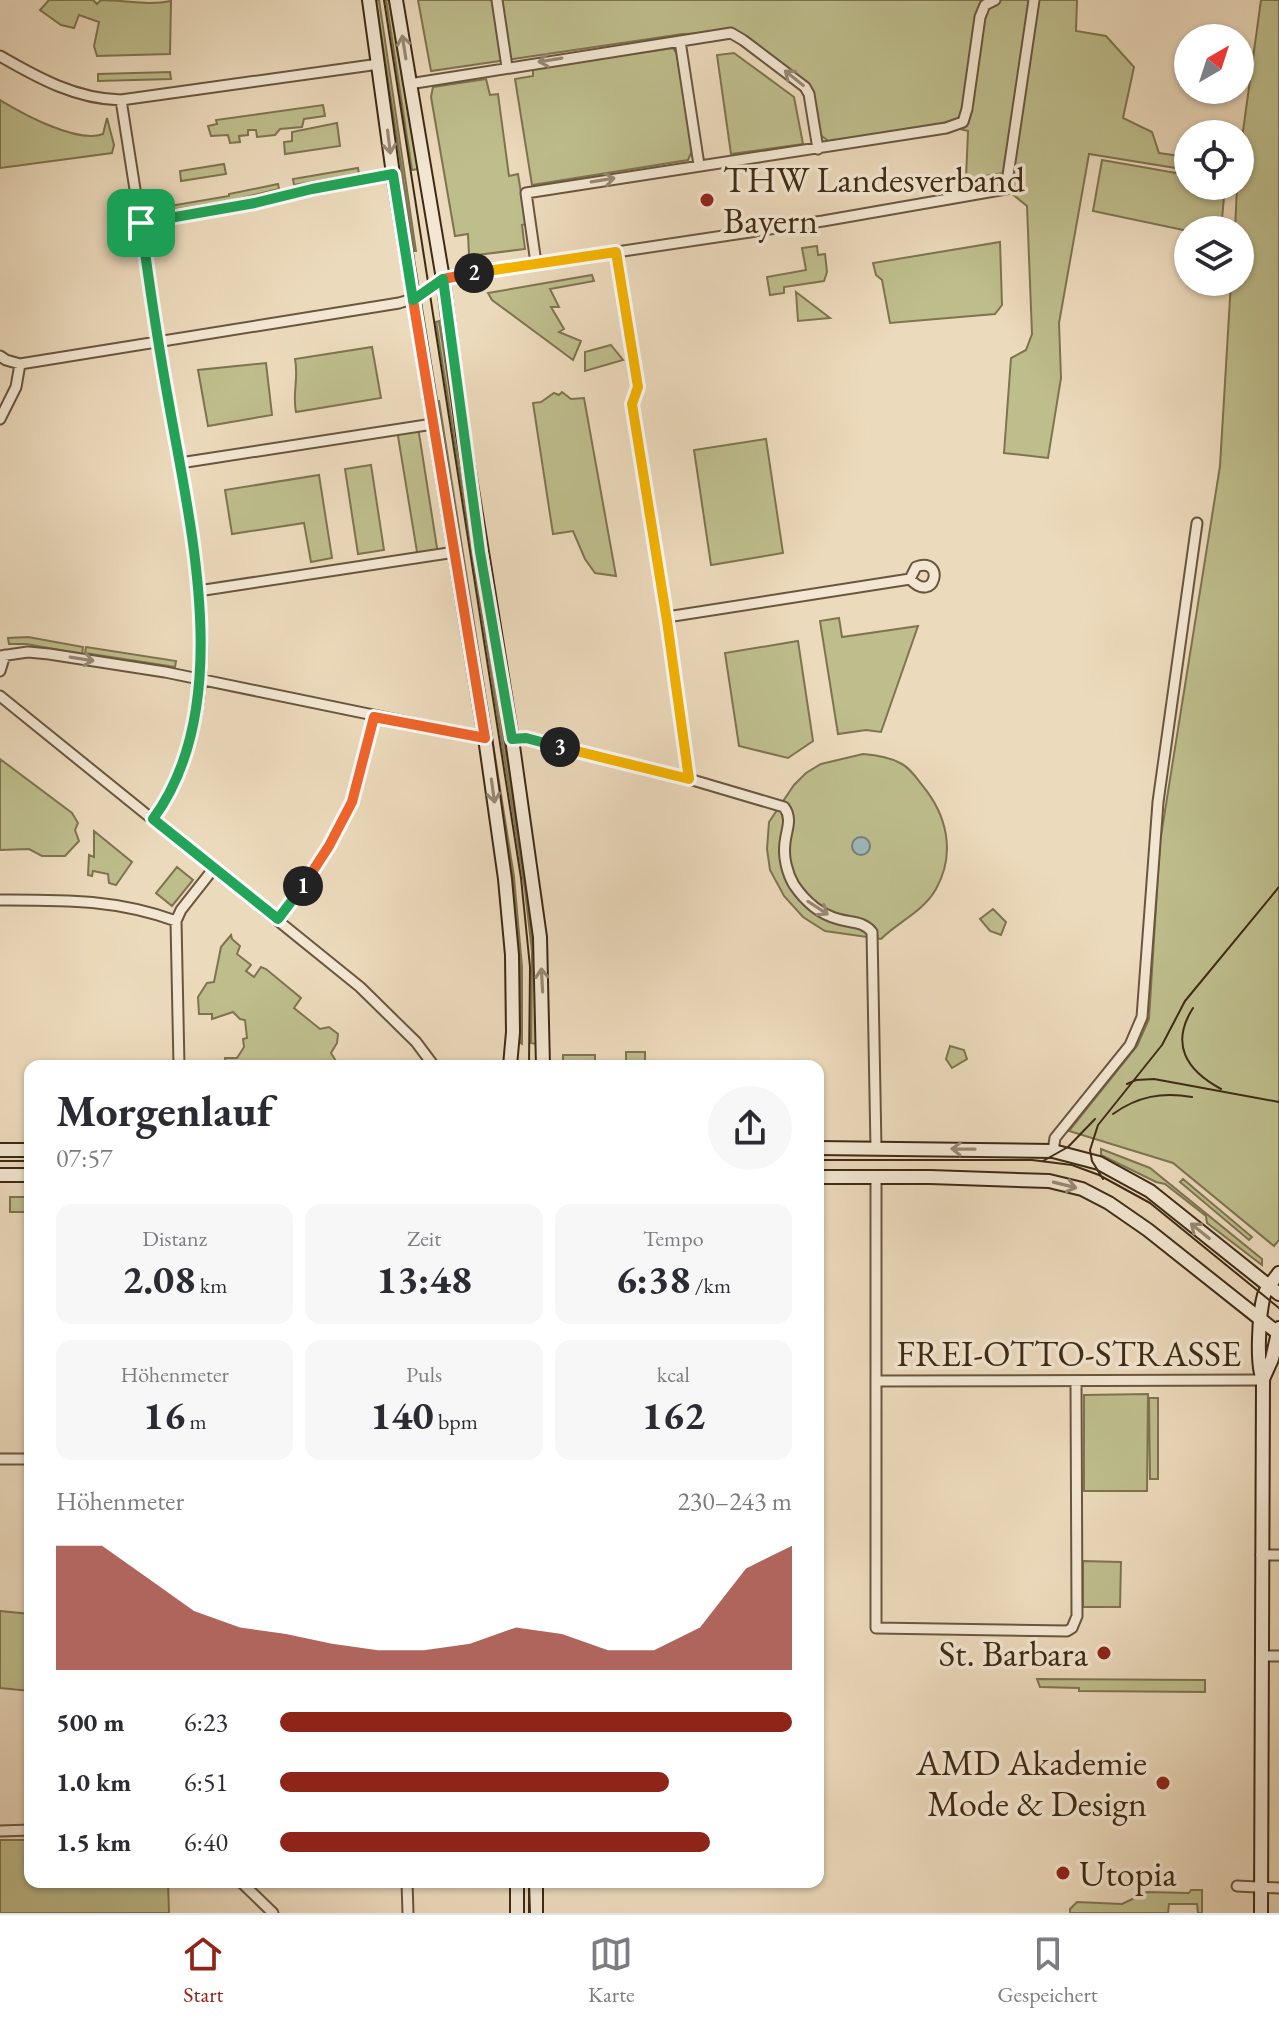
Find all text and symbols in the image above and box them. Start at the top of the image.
north arrow [1174,24,1254,104]
map controls [1174,24,1254,296]
one-way arrow [395,34,410,60]
one-way arrow [538,53,563,68]
one-way arrow [784,69,805,86]
button: locate [1174,120,1254,200]
one-way arrow [382,128,397,154]
place label: THW Landesverband Bayern [723,156,1026,244]
one-way arrow [590,172,615,187]
pin [107,189,175,257]
marker: THW Landesverband Bayern [698,191,716,209]
icon: arrive [119,201,163,245]
button: layers [1174,216,1254,296]
pin: 2 [454,253,494,293]
text: 2 [468,258,480,287]
one-way arrow [69,652,95,667]
pin: 3 [540,727,580,767]
text: 3 [554,732,566,761]
one-way arrow [486,778,501,804]
pin: 1 [283,866,323,906]
text: 1 [297,871,309,900]
one-way arrow [807,900,829,917]
one-way arrow [535,967,550,994]
text: Morgenlauf [56,1082,273,1139]
button: share [708,1086,792,1170]
text: 07:57 [56,1141,112,1175]
one-way arrow [950,1141,977,1157]
one-way arrow [1052,1178,1078,1193]
one-way arrow [1190,1222,1211,1240]
text: Distanz [142,1224,207,1253]
text: Zeit [407,1224,441,1253]
text: Tempo [643,1224,704,1253]
text: 2.08 [122,1253,195,1305]
text: 13:48 [376,1253,472,1305]
text: 6:38 [616,1253,690,1305]
text: km [195,1271,227,1300]
text: /km [690,1271,731,1300]
street label: FREI-OTTO-STRASSE [897,1330,1241,1377]
text: Höhenmeter [120,1360,229,1389]
text: Puls [406,1360,442,1389]
text: kcal [657,1360,690,1389]
text: 16 [143,1389,185,1441]
text: 140 [370,1389,434,1441]
text: 162 [642,1389,705,1441]
text: m [185,1407,207,1436]
text: bpm [434,1407,478,1436]
text: Höhenmeter [56,1484,184,1518]
text: 230–243 m [677,1484,792,1518]
place label: St. Barbara [938,1630,1089,1677]
marker: St. Barbara [1095,1644,1113,1662]
text: 500 m [56,1705,124,1739]
text: 6:23 [184,1705,228,1739]
place label: AMD Akademie Mode & Design [915,1739,1147,1827]
text: 1.0 km [56,1765,131,1799]
text: 6:51 [184,1765,228,1799]
marker: AMD Akademie Mode & Design [1154,1774,1172,1792]
text: 1.5 km [56,1825,131,1859]
text: 6:40 [184,1825,228,1859]
place label: Utopia [1079,1850,1177,1897]
marker: Utopia [1054,1864,1072,1882]
tab: Start [181,1932,225,2009]
tab: Karte [588,1932,635,2009]
tab: Gespeichert [997,1932,1098,2009]

